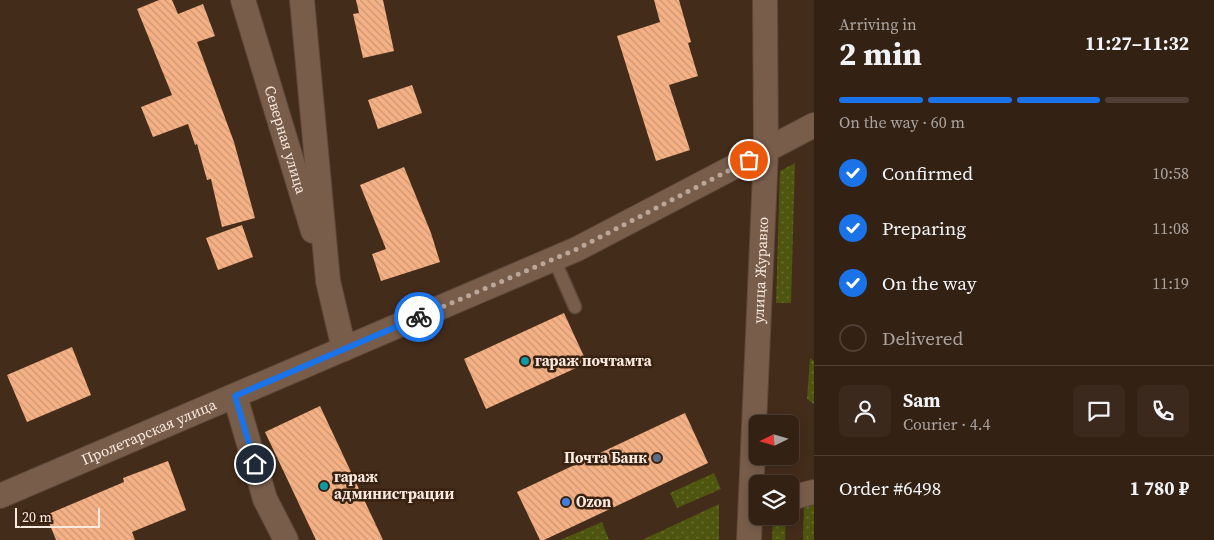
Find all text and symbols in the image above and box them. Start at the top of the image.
text: Arriving in [839,13,917,35]
text: 11:27–11:32 [1085,30,1189,56]
text: 2 min [839,32,922,76]
street label: Северная улица [260,83,312,197]
text: On the way · 60 m [839,111,965,133]
pin [728,139,770,181]
icon: bag [735,146,763,174]
icon: check [839,159,867,187]
text: Confirmed [882,160,973,186]
text: 10:58 [1152,162,1189,184]
icon: check [839,214,867,242]
text: Preparing [882,215,966,241]
street label: улица Журавко [747,216,773,324]
text: 11:08 [1152,217,1189,239]
icon: check [839,269,867,297]
text: On the way [882,270,977,296]
text: 11:19 [1152,272,1189,294]
courier [394,292,444,342]
icon: bike [405,303,433,331]
text: Delivered [882,325,963,351]
place label: гараж почтамта [535,350,653,371]
marker: гараж почтамта [519,355,531,367]
button: person [839,385,891,437]
button: chat [1073,385,1125,437]
button: phone [1137,385,1189,437]
text: Sam [903,387,941,413]
street label: Пролетарская улица [78,393,220,470]
text: Courier · 4.4 [903,413,991,435]
north arrow [749,415,799,465]
map controls [749,415,799,525]
pin [234,443,276,485]
place label: Почта Банк [564,447,647,468]
icon: home [241,450,269,478]
marker: Почта Банк [651,452,663,464]
place label: гараж администрации [334,466,454,504]
button: layers [749,475,799,525]
text: Order #6498 [839,475,941,501]
text: 1 780 ₽ [1129,475,1189,501]
marker: гараж администрации [318,480,330,492]
place label: Ozon [576,491,611,512]
marker: Ozon [560,496,572,508]
scale bar [15,505,100,528]
text: 20 m [22,507,52,527]

